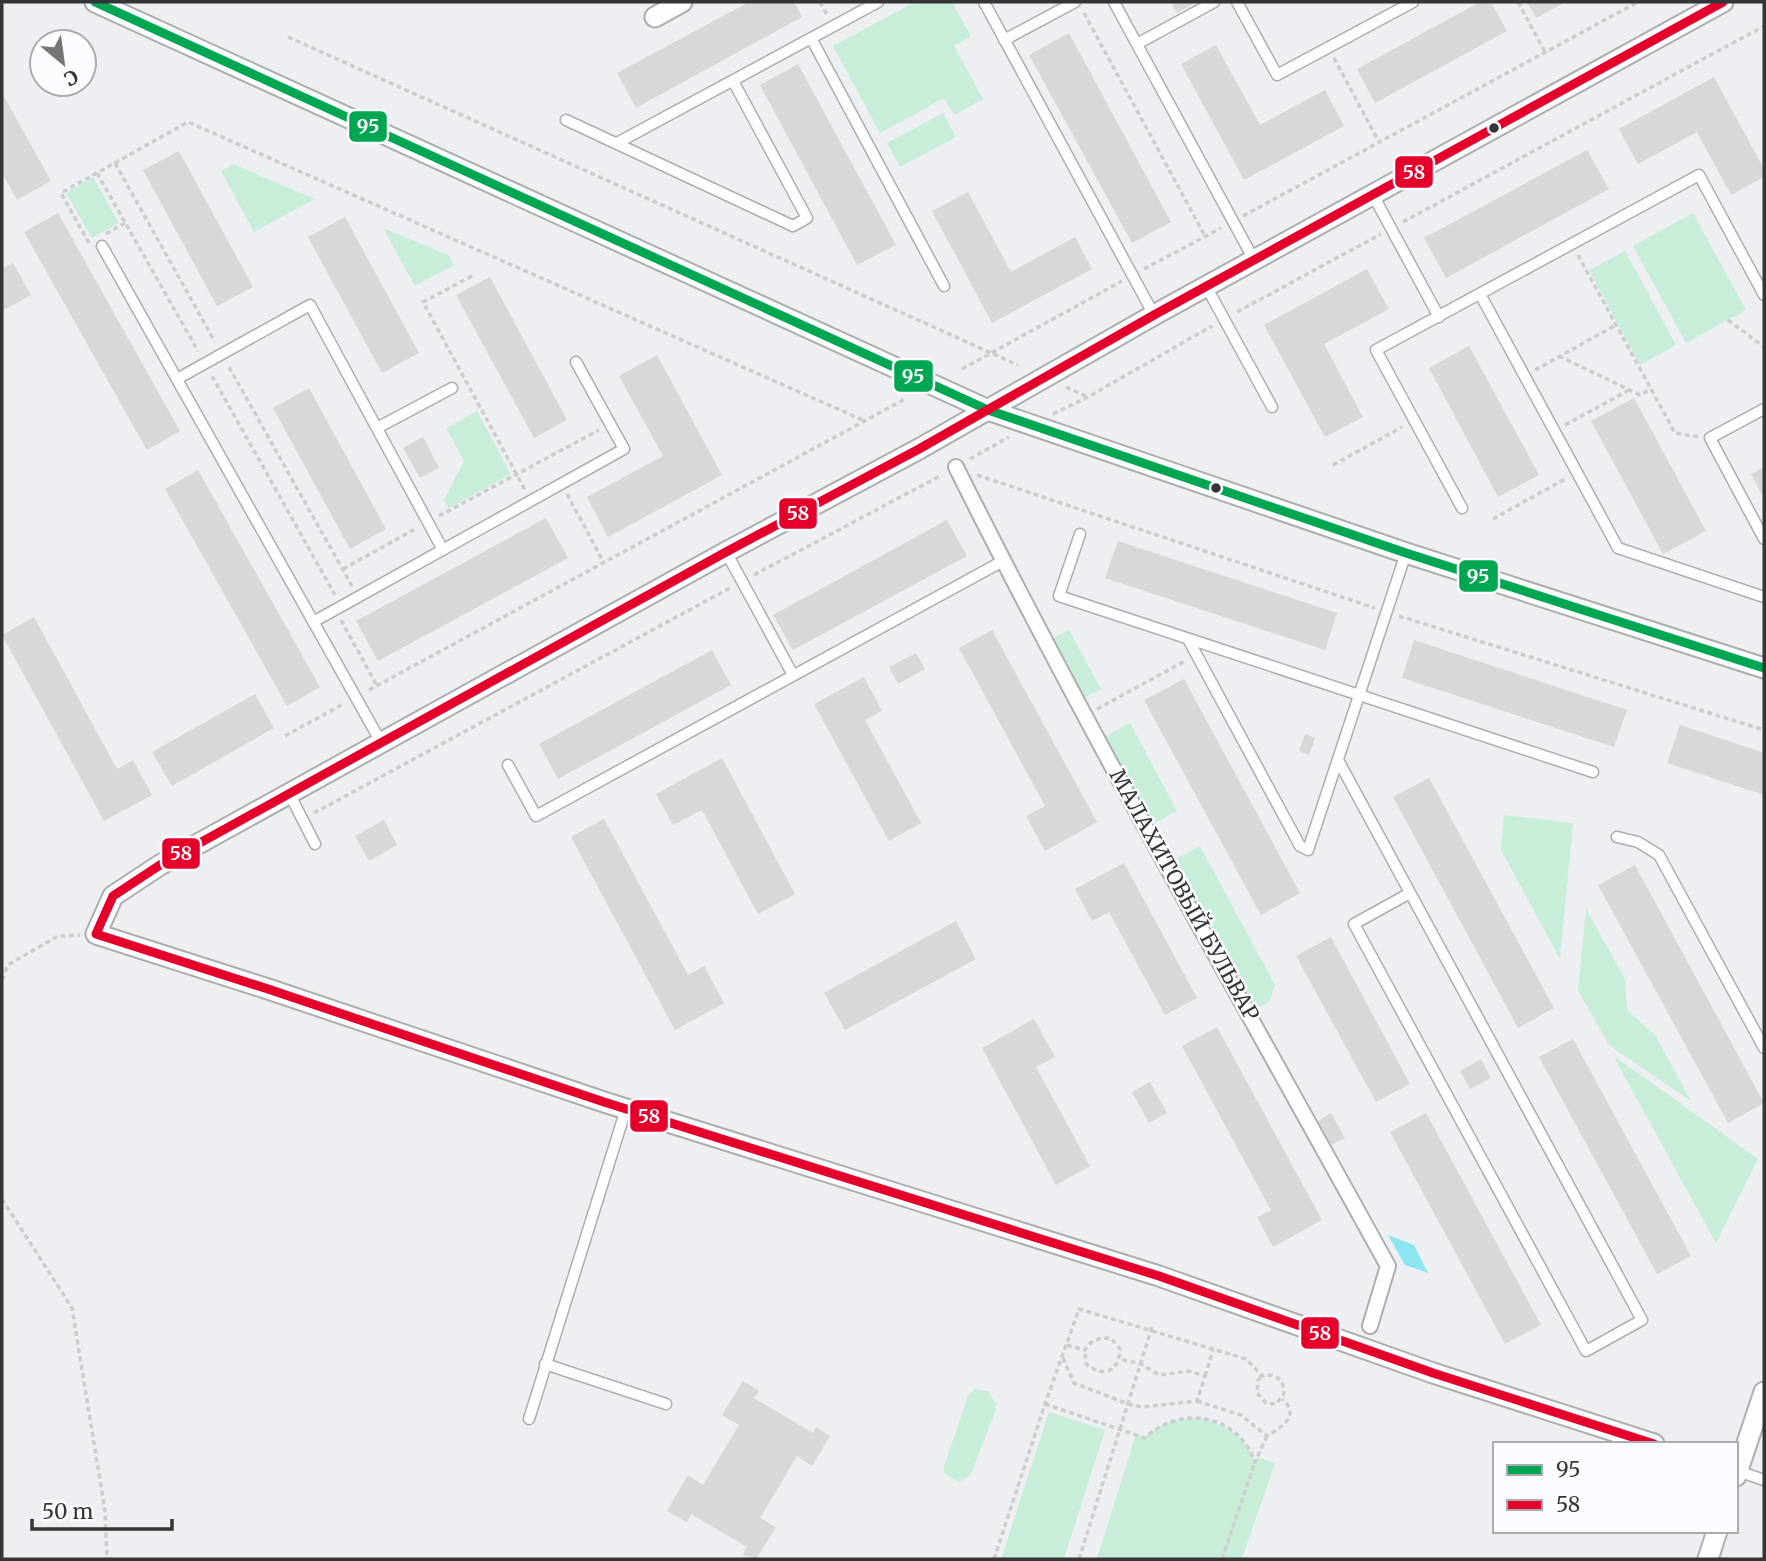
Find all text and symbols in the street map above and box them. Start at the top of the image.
north arrow [28,28,98,98]
text: С [60,64,83,91]
line badge: 95 [348,110,388,143]
text: 95 [357,114,379,138]
unlabelled marker [1487,121,1501,135]
line badge: 58 [1394,155,1434,189]
text: 58 [1403,160,1425,184]
line badge: 95 [893,359,934,393]
text: 95 [902,364,924,388]
unlabelled marker [1209,481,1223,495]
line badge: 58 [778,497,818,530]
text: 58 [787,501,809,525]
line badge: 95 [1458,559,1499,593]
text: 95 [1467,564,1489,588]
street label: МАЛАХИТОВЫЙ БУЛЬВАР [1104,764,1265,1025]
line badge: 58 [161,837,201,870]
text: 58 [170,841,192,865]
line badge: 58 [629,1099,669,1133]
text: 58 [638,1104,660,1128]
line badge: 58 [1300,1316,1340,1350]
text: 58 [1309,1321,1331,1345]
legend [1493,1442,1738,1533]
text: 95 [1556,1456,1581,1483]
scale bar [32,1488,172,1532]
text: 58 [1556,1491,1580,1518]
text: 50 m [42,1498,93,1525]

